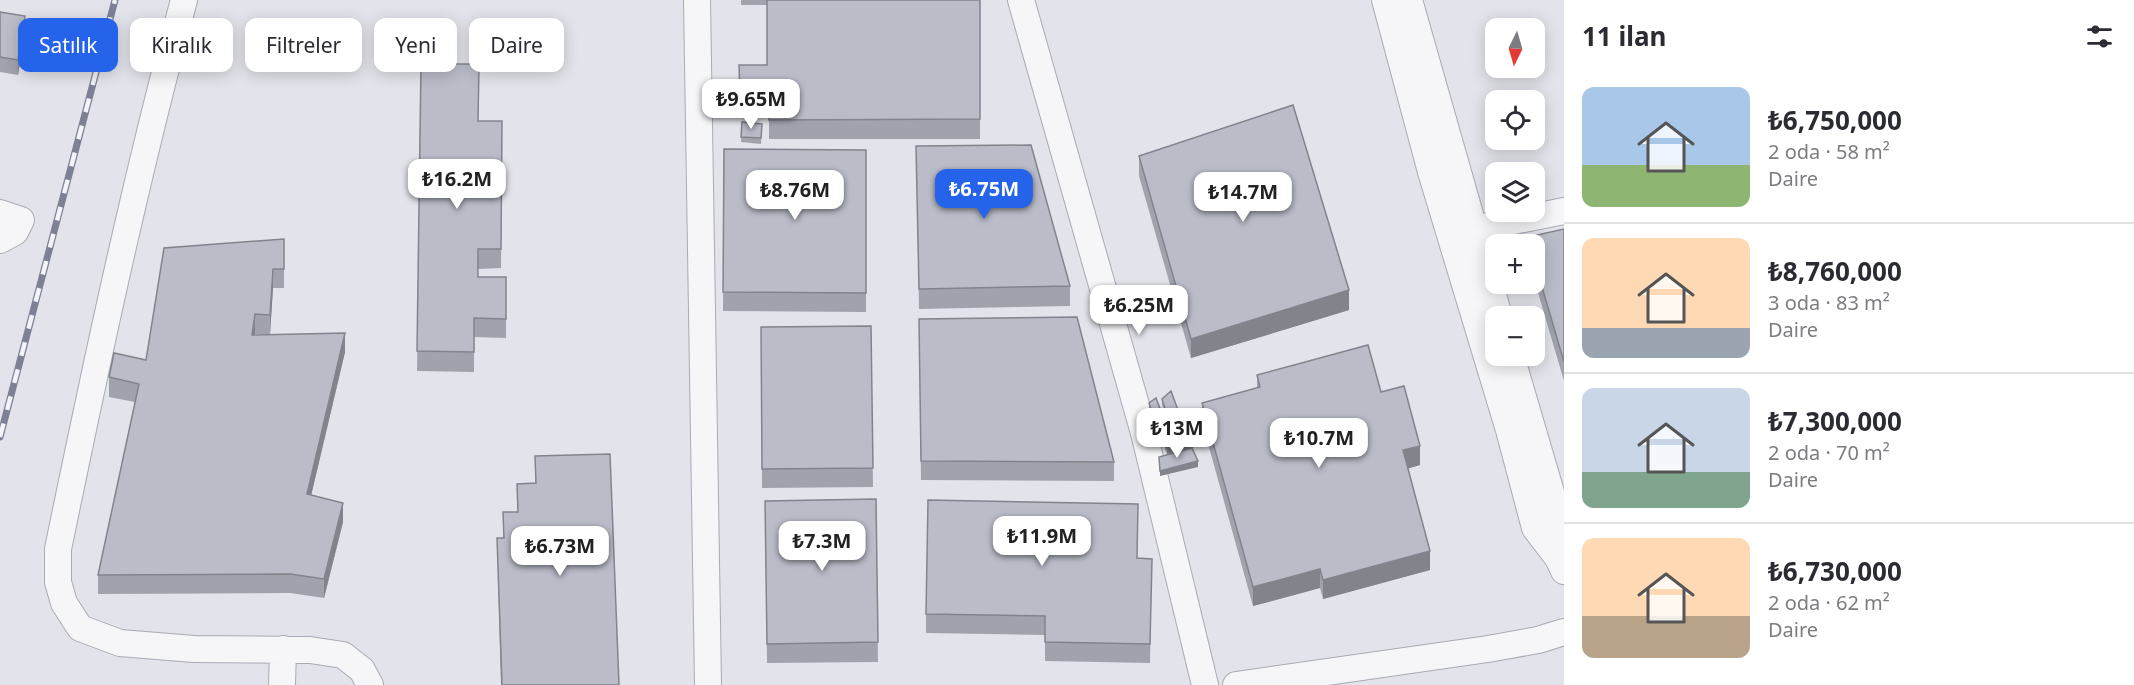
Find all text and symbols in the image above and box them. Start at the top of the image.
chip: Satılık [18,18,118,72]
chip: Kiralık [130,18,233,72]
chip: Filtreler [245,18,362,72]
chip: Yeni [374,18,457,72]
chip: Daire [469,18,564,72]
north arrow [1485,18,1545,78]
map controls [1485,18,1545,366]
text: 11 ilan [1582,18,1667,54]
icon: filters [2083,20,2116,53]
pin: ₺9.65M [702,79,800,130]
text: ₺9.65M [716,85,786,112]
button: locate [1485,90,1545,150]
text: ₺6,750,000 [1768,102,1902,138]
icon: home [1630,111,1702,183]
text: 2 oda · 58 m² [1768,138,1890,165]
pin: ₺16.2M [408,159,506,210]
button: layers [1485,162,1545,222]
text: ₺16.2M [422,165,492,192]
text: Daire [1768,165,1818,192]
pin: ₺6.75M [935,169,1033,220]
pin: ₺8.76M [746,170,844,221]
pin: ₺14.7M [1194,172,1292,223]
text: ₺6.75M [949,175,1019,202]
text: ₺8.76M [760,176,830,203]
text: ₺14.7M [1208,178,1278,205]
button: + [1485,234,1545,294]
text: ₺8,760,000 [1768,253,1902,289]
icon: home [1630,262,1702,334]
pin: ₺6.25M [1090,285,1188,336]
text: 3 oda · 83 m² [1768,289,1890,316]
text: ₺6.25M [1104,291,1174,318]
button: − [1485,306,1545,366]
text: Daire [1768,316,1818,343]
text: ₺7,300,000 [1768,403,1902,439]
pin: ₺13M [1141,408,1213,459]
icon: home [1630,412,1702,484]
text: ₺13M [1150,414,1204,441]
pin: ₺10.7M [1270,418,1368,469]
text: ₺10.7M [1284,424,1354,451]
text: 2 oda · 70 m² [1768,439,1890,466]
text: Daire [1768,466,1818,493]
pin: ₺11.9M [993,516,1091,567]
pin: ₺7.3M [780,521,864,572]
text: ₺11.9M [1007,522,1077,549]
pin: ₺6.73M [511,526,609,577]
text: ₺7.3M [793,527,851,554]
text: ₺6.73M [525,532,595,559]
text: ₺6,730,000 [1768,553,1902,589]
icon: home [1630,562,1702,634]
text: 2 oda · 62 m² [1768,589,1890,616]
text: Daire [1768,616,1818,643]

